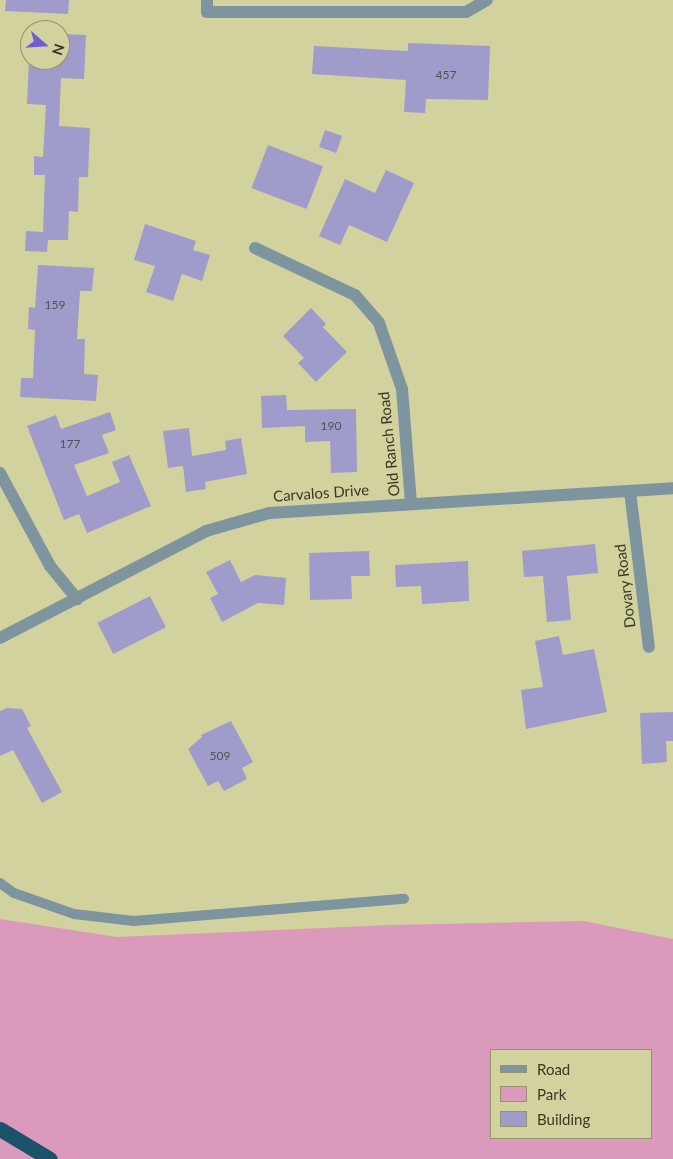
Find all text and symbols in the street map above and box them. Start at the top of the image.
north arrow [20,20,70,70]
text: N [49,42,69,58]
house number: 457 [436,68,456,82]
house number: 159 [45,298,65,312]
street label: Old Ranch Road [375,391,403,497]
house number: 190 [321,419,341,433]
house number: 177 [60,437,80,451]
street label: Carvalos Drive [272,481,370,505]
street label: Dovary Road [611,543,639,629]
house number: 509 [210,749,230,763]
legend [490,1049,653,1139]
text: Road [537,1060,570,1078]
text: Park [537,1085,566,1103]
text: Building [537,1110,590,1128]

